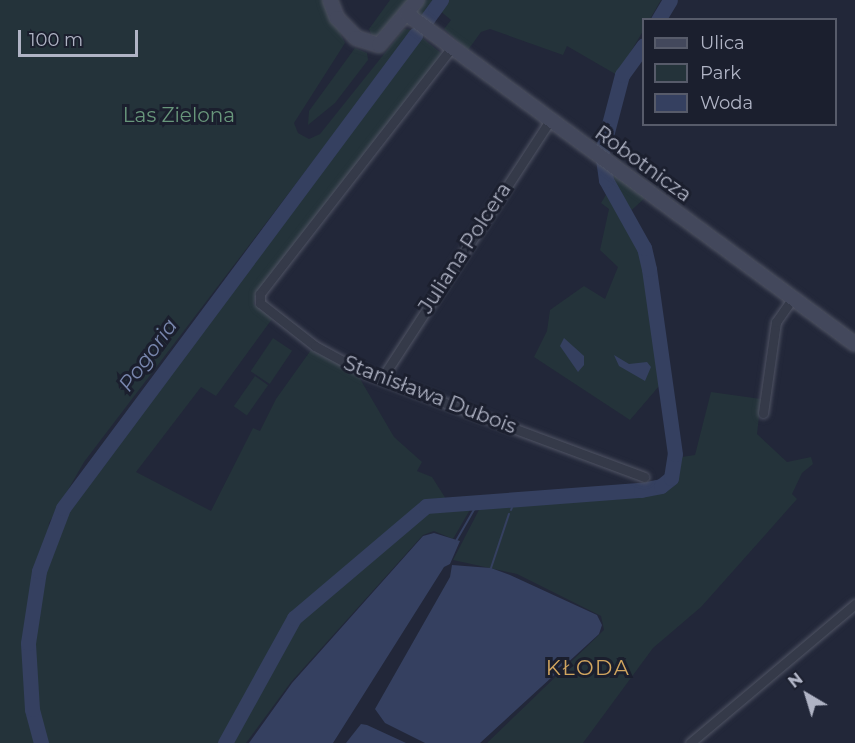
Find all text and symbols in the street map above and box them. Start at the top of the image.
scale bar [21,18,141,56]
legend [642,18,837,126]
text: 100 m [29,29,83,51]
text: Ulica [700,32,745,54]
text: Park [700,62,741,84]
text: Woda [700,92,753,114]
park label: Las Zielona [123,103,235,127]
street label: Robotnicza [590,121,696,207]
street label: Juliana Polcera [414,178,516,318]
water label: Pogoria [113,314,183,396]
street label: Stanisława Dubois [340,351,520,439]
district label: KŁODA [546,655,630,681]
north arrow [777,665,837,725]
text: N [785,669,807,692]

